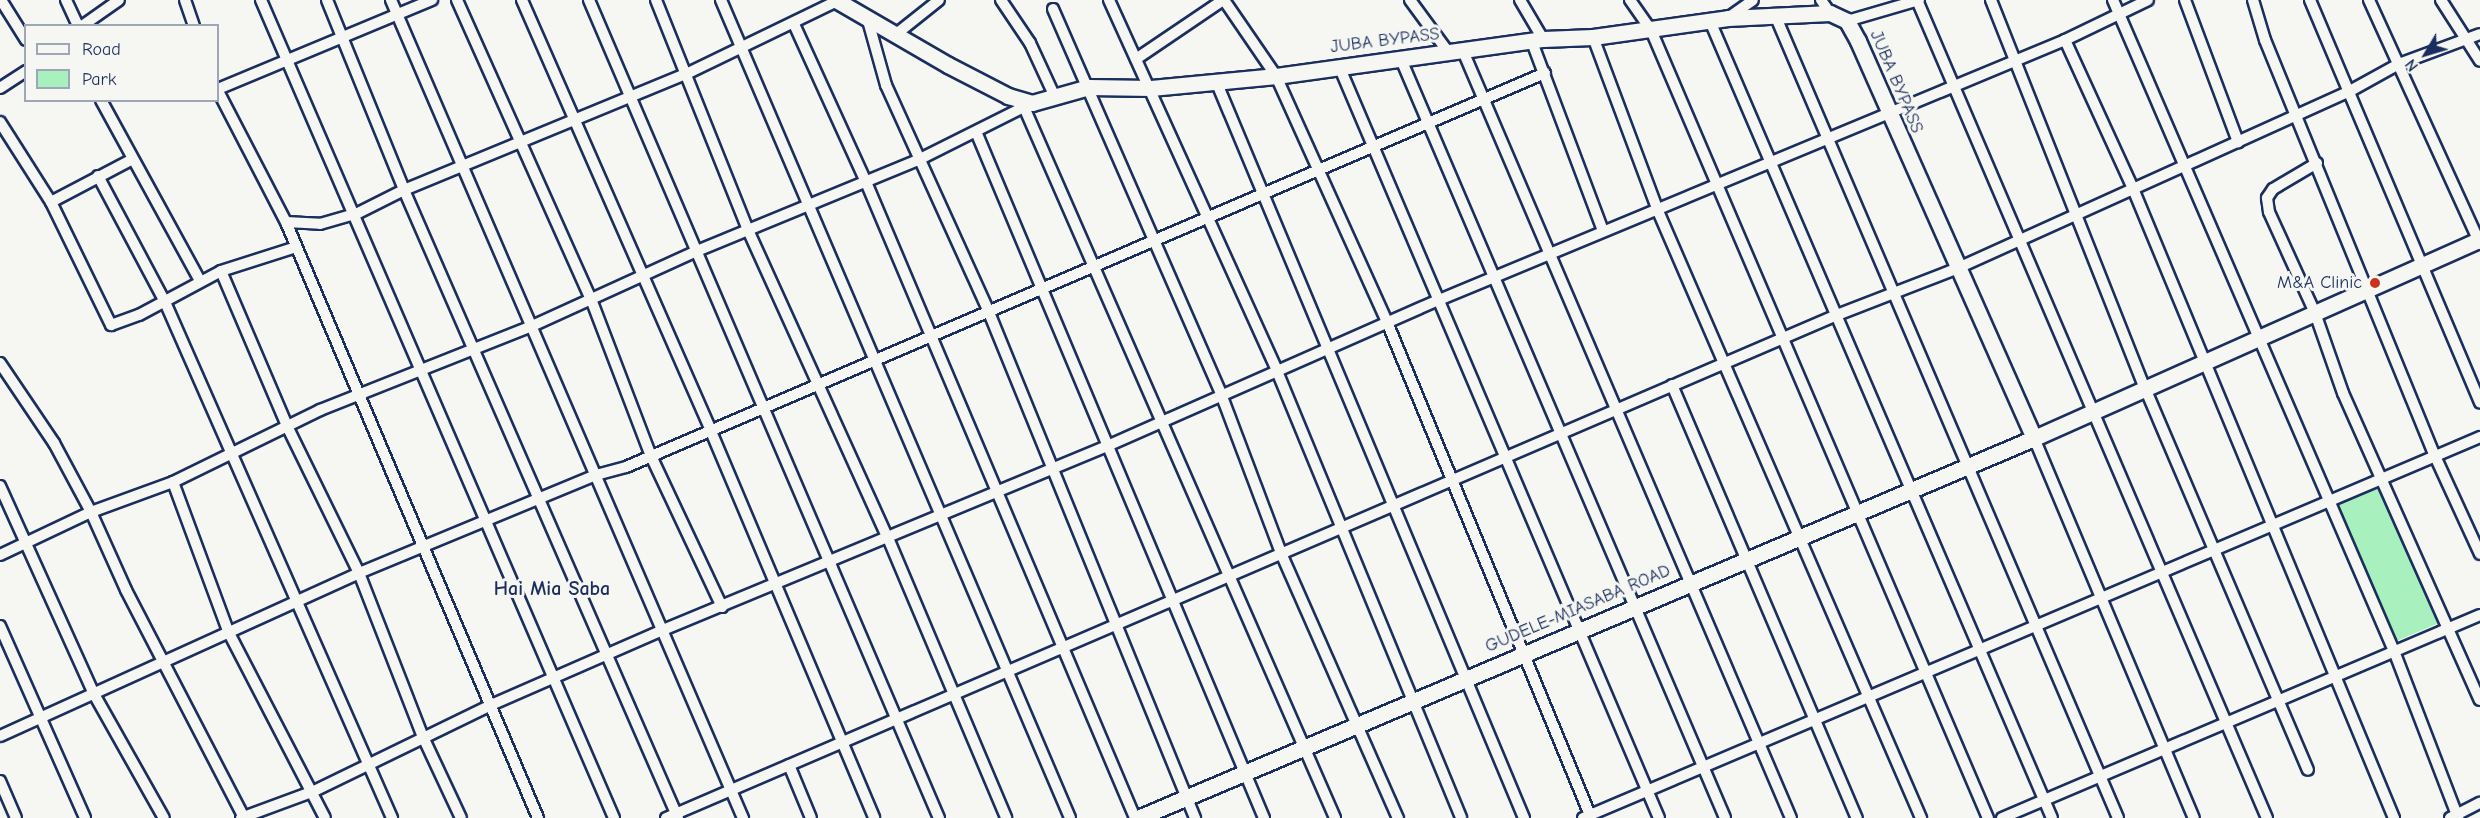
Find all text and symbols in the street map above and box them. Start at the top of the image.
legend [24,24,219,102]
street label: JUBA BYPASS [1329,24,1441,58]
north arrow [2396,24,2456,84]
street label: JUBA BYPASS [1865,27,1927,137]
text: Road [82,39,121,60]
text: N [2402,55,2422,75]
text: Park [82,69,116,90]
place label: M&A Clinic [2277,272,2362,294]
marker: M&A Clinic [2366,274,2384,292]
street label: GUDELE-MIASABA ROAD [1482,560,1674,658]
district label: Hai Mia Saba [494,576,610,600]

